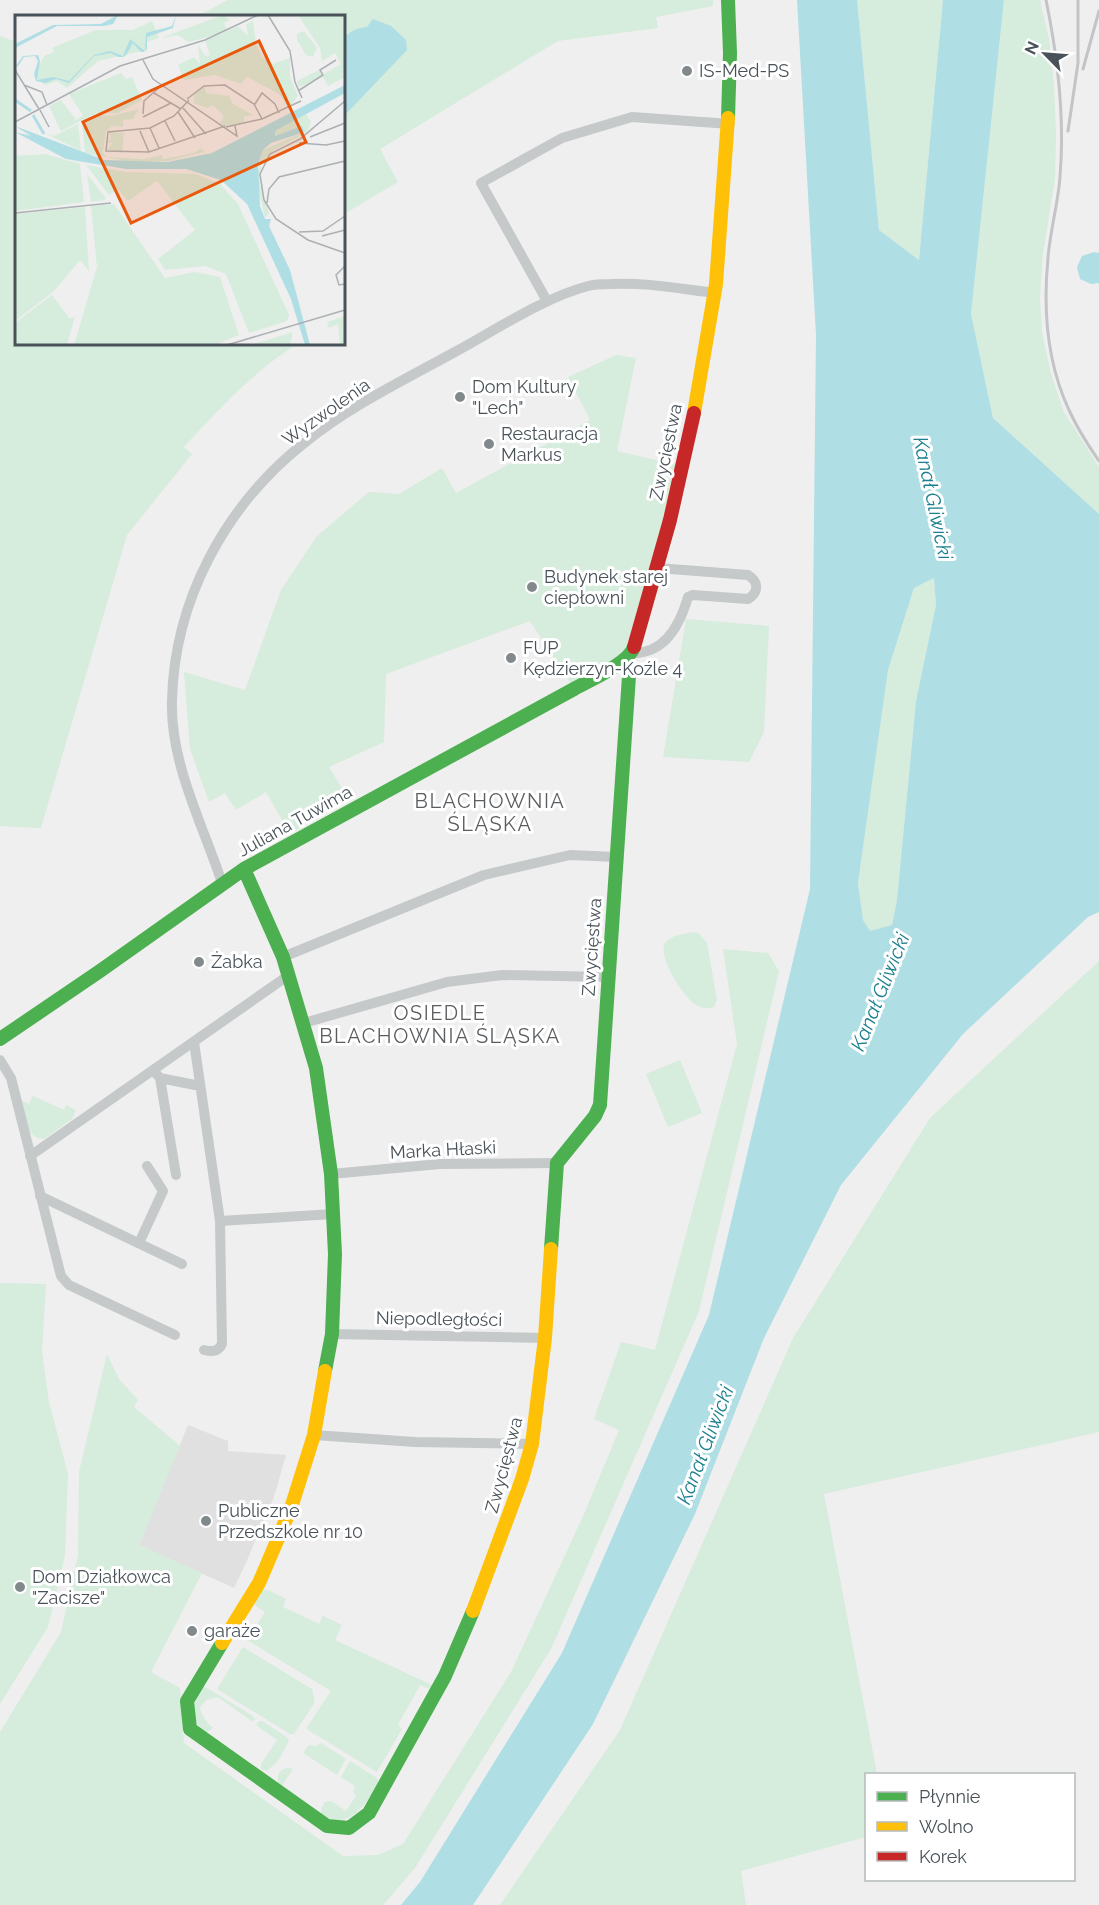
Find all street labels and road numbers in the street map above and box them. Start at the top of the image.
street label: Wyzwolenia [278,374,373,449]
street label: Zwycięstwa [645,402,686,502]
street label: Juliana Tuwima [234,781,356,861]
street label: Zwycięstwa [578,897,605,997]
street label: Marka Hłaski [389,1136,497,1163]
street label: Niepodległości [376,1307,502,1330]
street label: Zwycięstwa [481,1415,526,1515]

